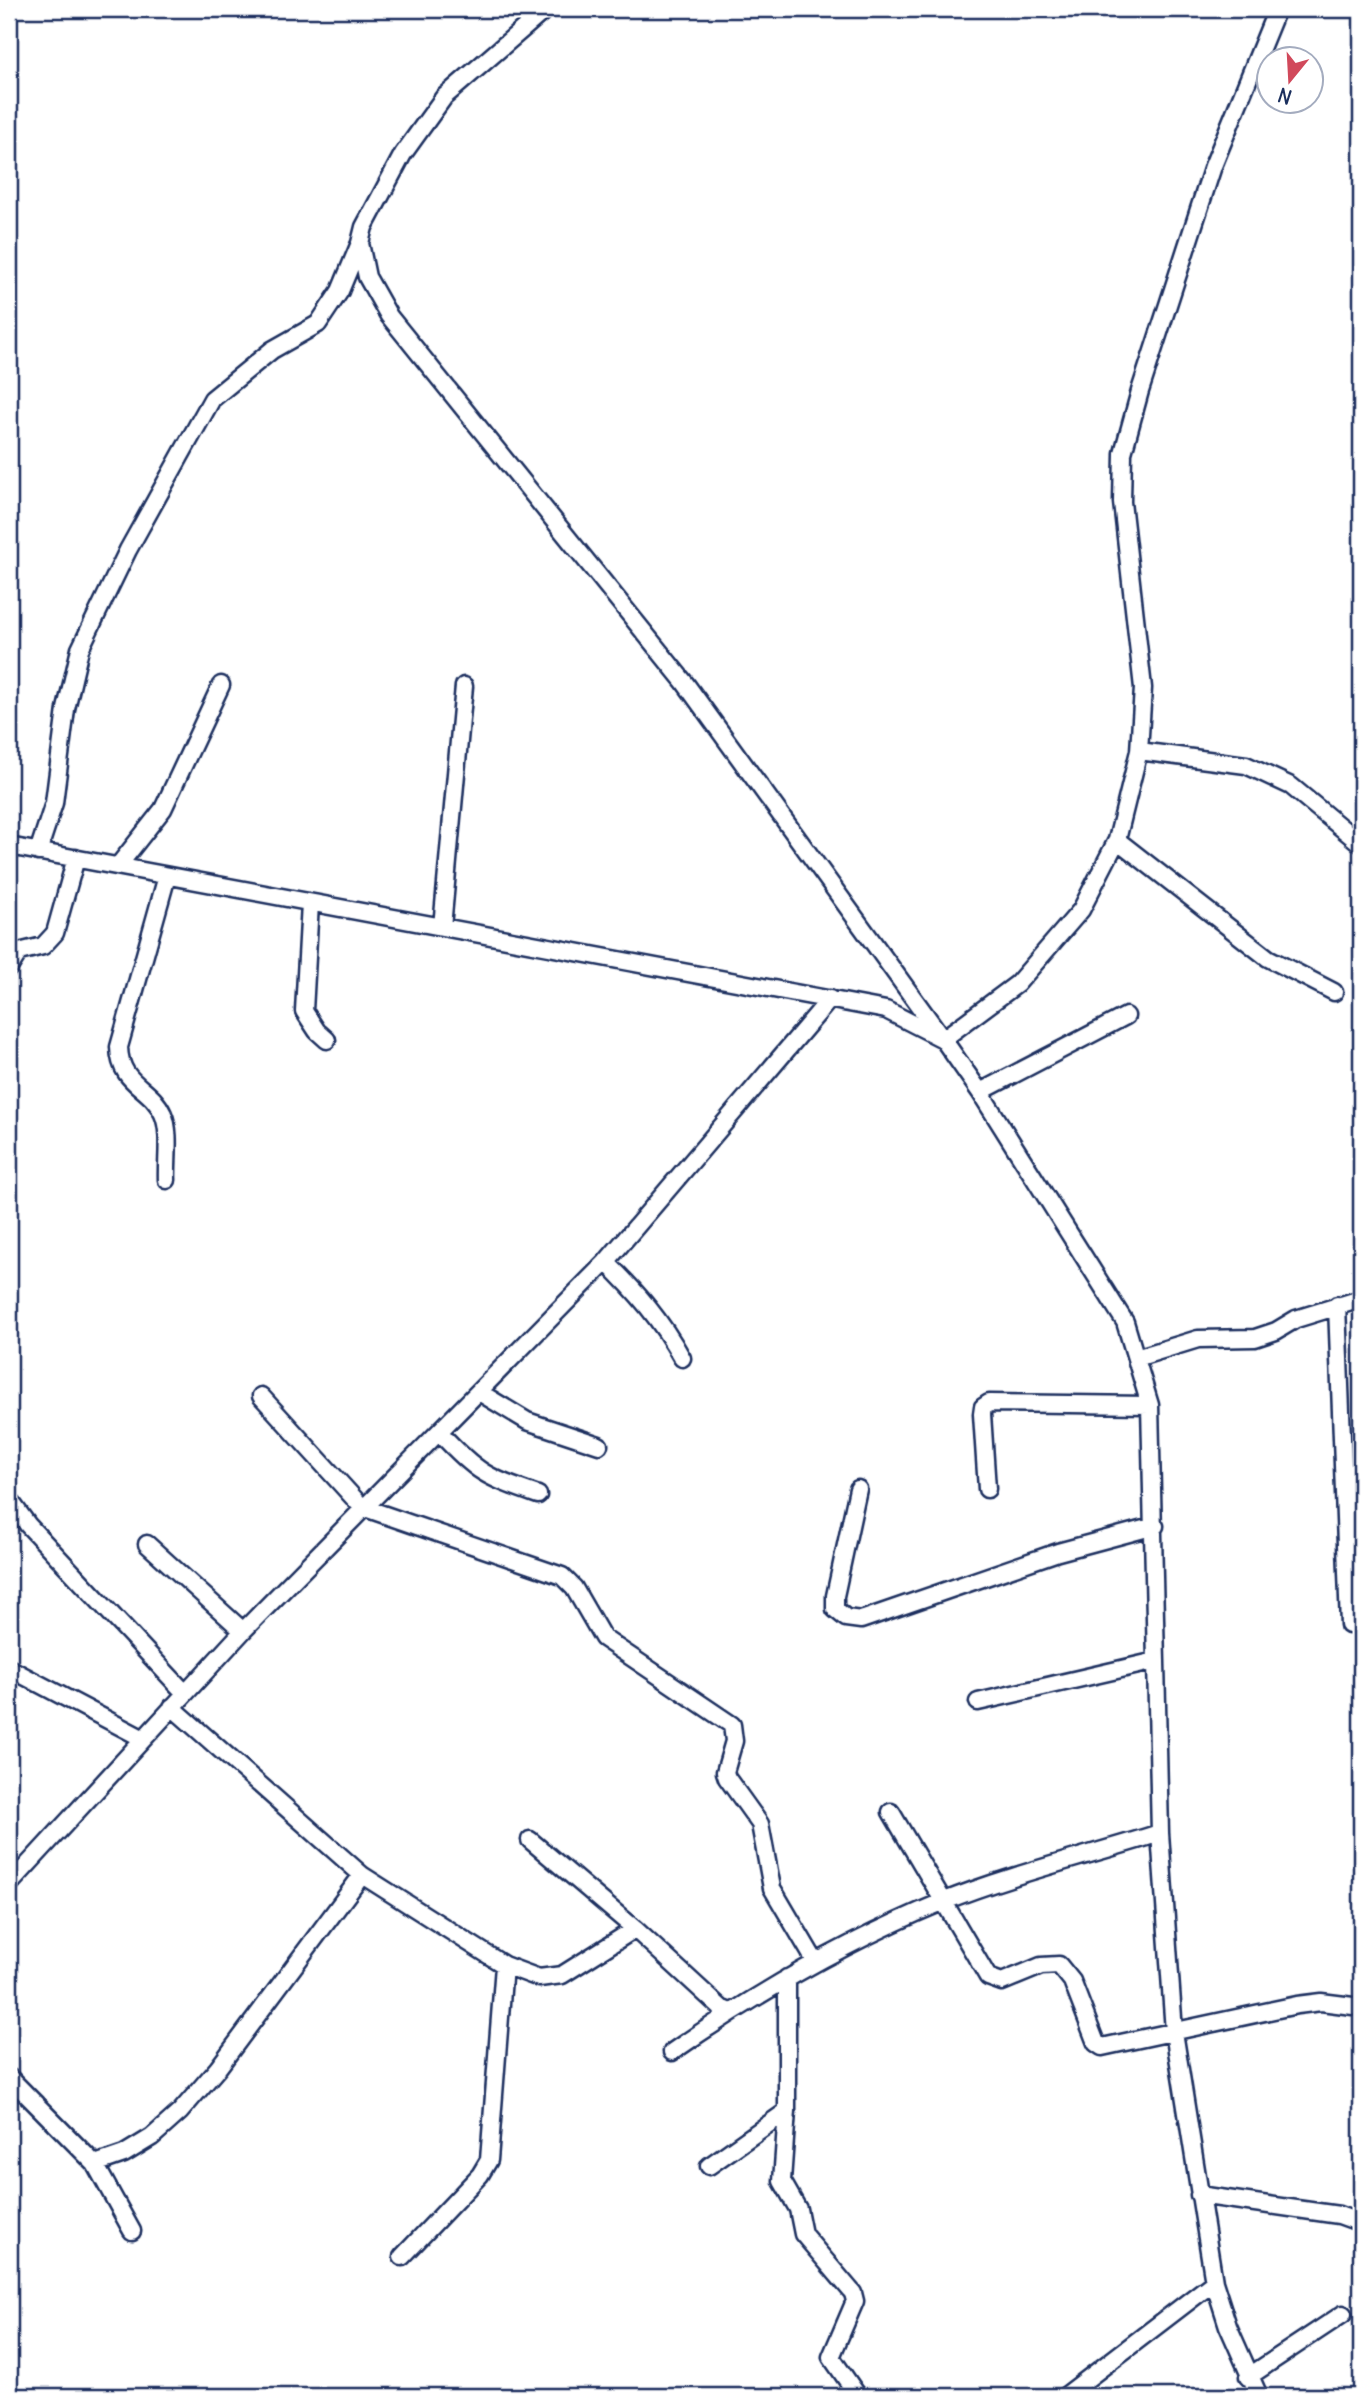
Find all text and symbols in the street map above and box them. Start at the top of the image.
north arrow [1254,46,1324,116]
text: N [1275,83,1295,110]

